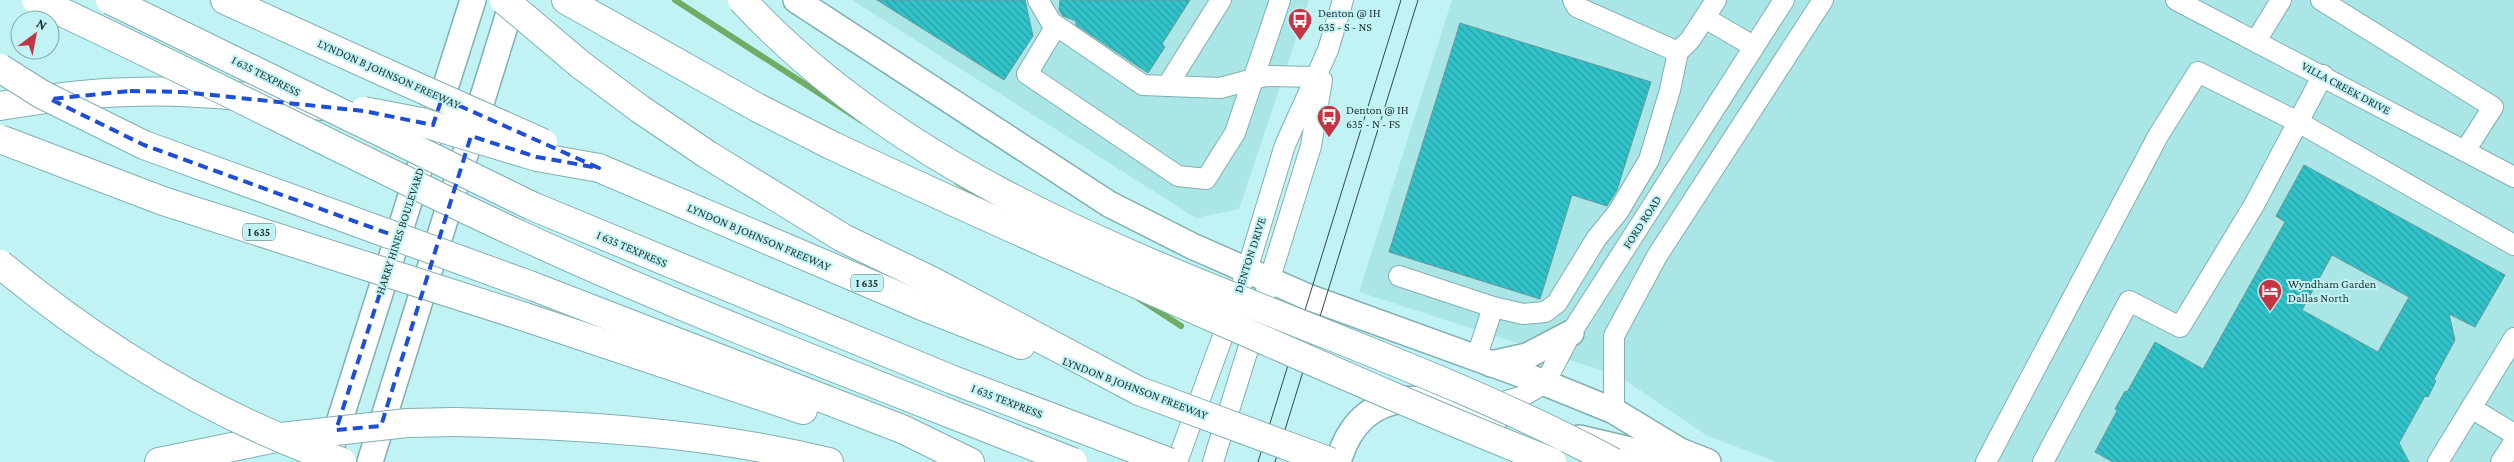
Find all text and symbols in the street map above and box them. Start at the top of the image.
place label: Denton @ IH 635 - S - NS [1318,6,1381,34]
bus stop icon: Denton @ IH 635 - S - NS [1287,7,1313,41]
north arrow [10,10,60,60]
text: N [34,15,51,34]
street label: LYNDON B JOHNSON FREEWAY [316,36,463,112]
street label: I 635 TEXPRESS [229,53,303,100]
street label: VILLA CREEK DRIVE [2299,59,2393,118]
place label: Denton @ IH 635 - N - FS [1346,103,1409,131]
bus stop icon: Denton @ IH 635 - N - FS [1316,104,1342,138]
street label: HARRY HINES BOULEVARD [373,166,427,296]
street label: FORD ROAD [1620,193,1664,251]
street label: LYNDON B JOHNSON FREEWAY [685,200,833,274]
street label: DENTON DRIVE [1231,215,1269,295]
road number: I 635 [243,223,275,240]
street label: I 635 TEXPRESS [595,228,670,270]
road number: I 635 [851,274,883,292]
place label: Wyndham Garden Dallas North [2288,277,2377,305]
hotel icon: Wyndham Garden Dallas North [2257,278,2283,312]
street label: LYNDON B JOHNSON FREEWAY [1060,354,1210,422]
street label: I 635 TEXPRESS [969,381,1045,421]

